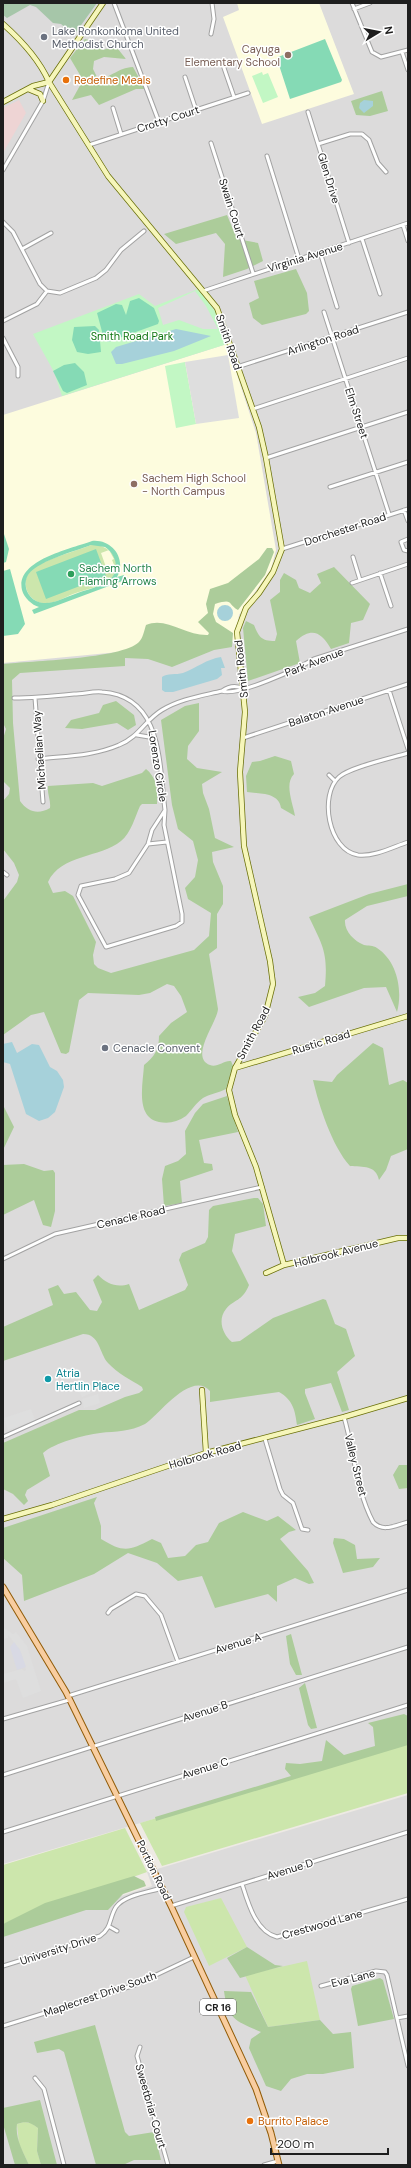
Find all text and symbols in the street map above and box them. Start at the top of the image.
north arrow [359,12,399,52]
place label: Lake Ronkonkoma United Methodist Church [52,24,179,51]
text: N [381,25,396,35]
marker: Lake Ronkonkoma United Methodist Church [39,32,49,42]
place label: Cayuga Elementary School [185,42,280,69]
marker: Cayuga Elementary School [283,50,293,60]
place label: Redefine Meals [74,73,151,87]
marker: Redefine Meals [61,75,71,85]
street label: Crotty Court [135,102,201,136]
street label: Glen Drive [315,151,343,205]
street label: Swain Court [216,177,248,239]
street label: Virginia Avenue [266,239,344,275]
street label: Smith Road [213,312,245,372]
street label: Arlington Road [285,322,361,358]
park label: Smith Road Park [91,329,174,343]
street label: Elm Street [342,386,372,440]
place label: Sachem High School - North Campus [142,471,246,498]
marker: Sachem High School - North Campus [129,479,139,489]
street label: Dorchester Road [302,509,388,549]
place label: Sachem North Flaming Arrows [79,561,157,588]
marker: Sachem North Flaming Arrows [66,569,76,579]
street label: Smith Road [231,639,251,699]
street label: Park Avenue [283,644,345,680]
street label: Balaton Avenue [287,692,365,730]
street label: Michaelian Way [29,710,49,790]
street label: Lorenzo Circle [145,729,171,803]
street label: Smith Road [233,1004,273,1062]
street label: Rustic Road [290,1027,352,1057]
place label: Cenacle Convent [113,1041,200,1055]
marker: Cenacle Convent [100,1043,110,1053]
street label: Cenacle Road [95,1202,167,1232]
street label: Holbrook Avenue [293,1236,379,1270]
place label: Atria Hertlin Place [56,1366,120,1393]
marker: Atria Hertlin Place [43,1374,53,1384]
street label: Valley Street [341,1432,371,1498]
street label: Holbrook Road [167,1438,243,1472]
street label: Avenue A [213,1629,263,1657]
street label: Avenue B [181,1697,230,1725]
street label: Avenue C [180,1754,230,1782]
street label: Portion Road [133,1838,175,1902]
street label: Avenue D [265,1855,315,1883]
street label: Crestwood Lane [280,1906,364,1942]
street label: University Drive [18,1930,98,1968]
street label: Eva Lane [329,1966,377,1990]
street label: Maplecrest Drive South [42,1968,158,2020]
road number: CR 16 [200,1999,236,2015]
street label: Sweetbriar Court [132,2062,170,2150]
place label: Burrito Palace [258,2114,328,2128]
marker: Burrito Palace [245,2116,255,2126]
scale bar [271,2130,388,2156]
text: 200 m [277,2136,314,2152]

